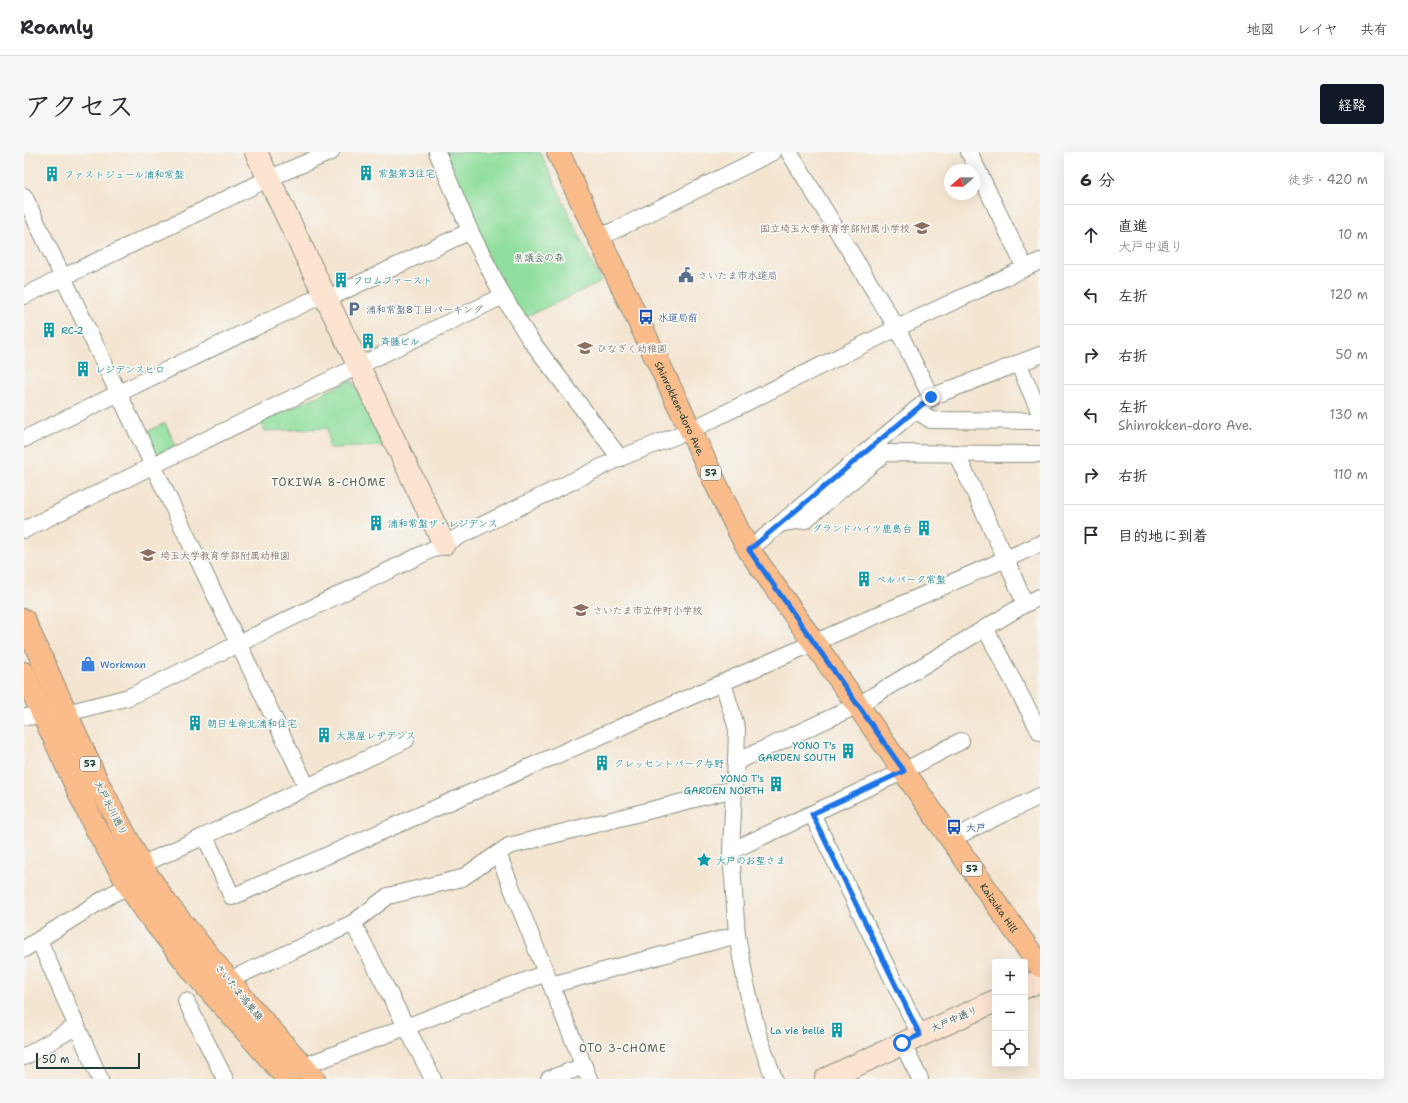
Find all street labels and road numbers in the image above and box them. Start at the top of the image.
street label: Shinrokken-doro Ave. [652,359,708,458]
road number: 57 [701,466,721,480]
road number: 57 [80,757,100,771]
street label: 大戸氷川通り [92,778,130,838]
road number: 57 [962,862,982,876]
street label: Kaizuka Hill [977,880,1021,935]
street label: さいたま鴻巣線 [212,961,266,1023]
street label: 大戸中通り [929,1003,979,1035]

